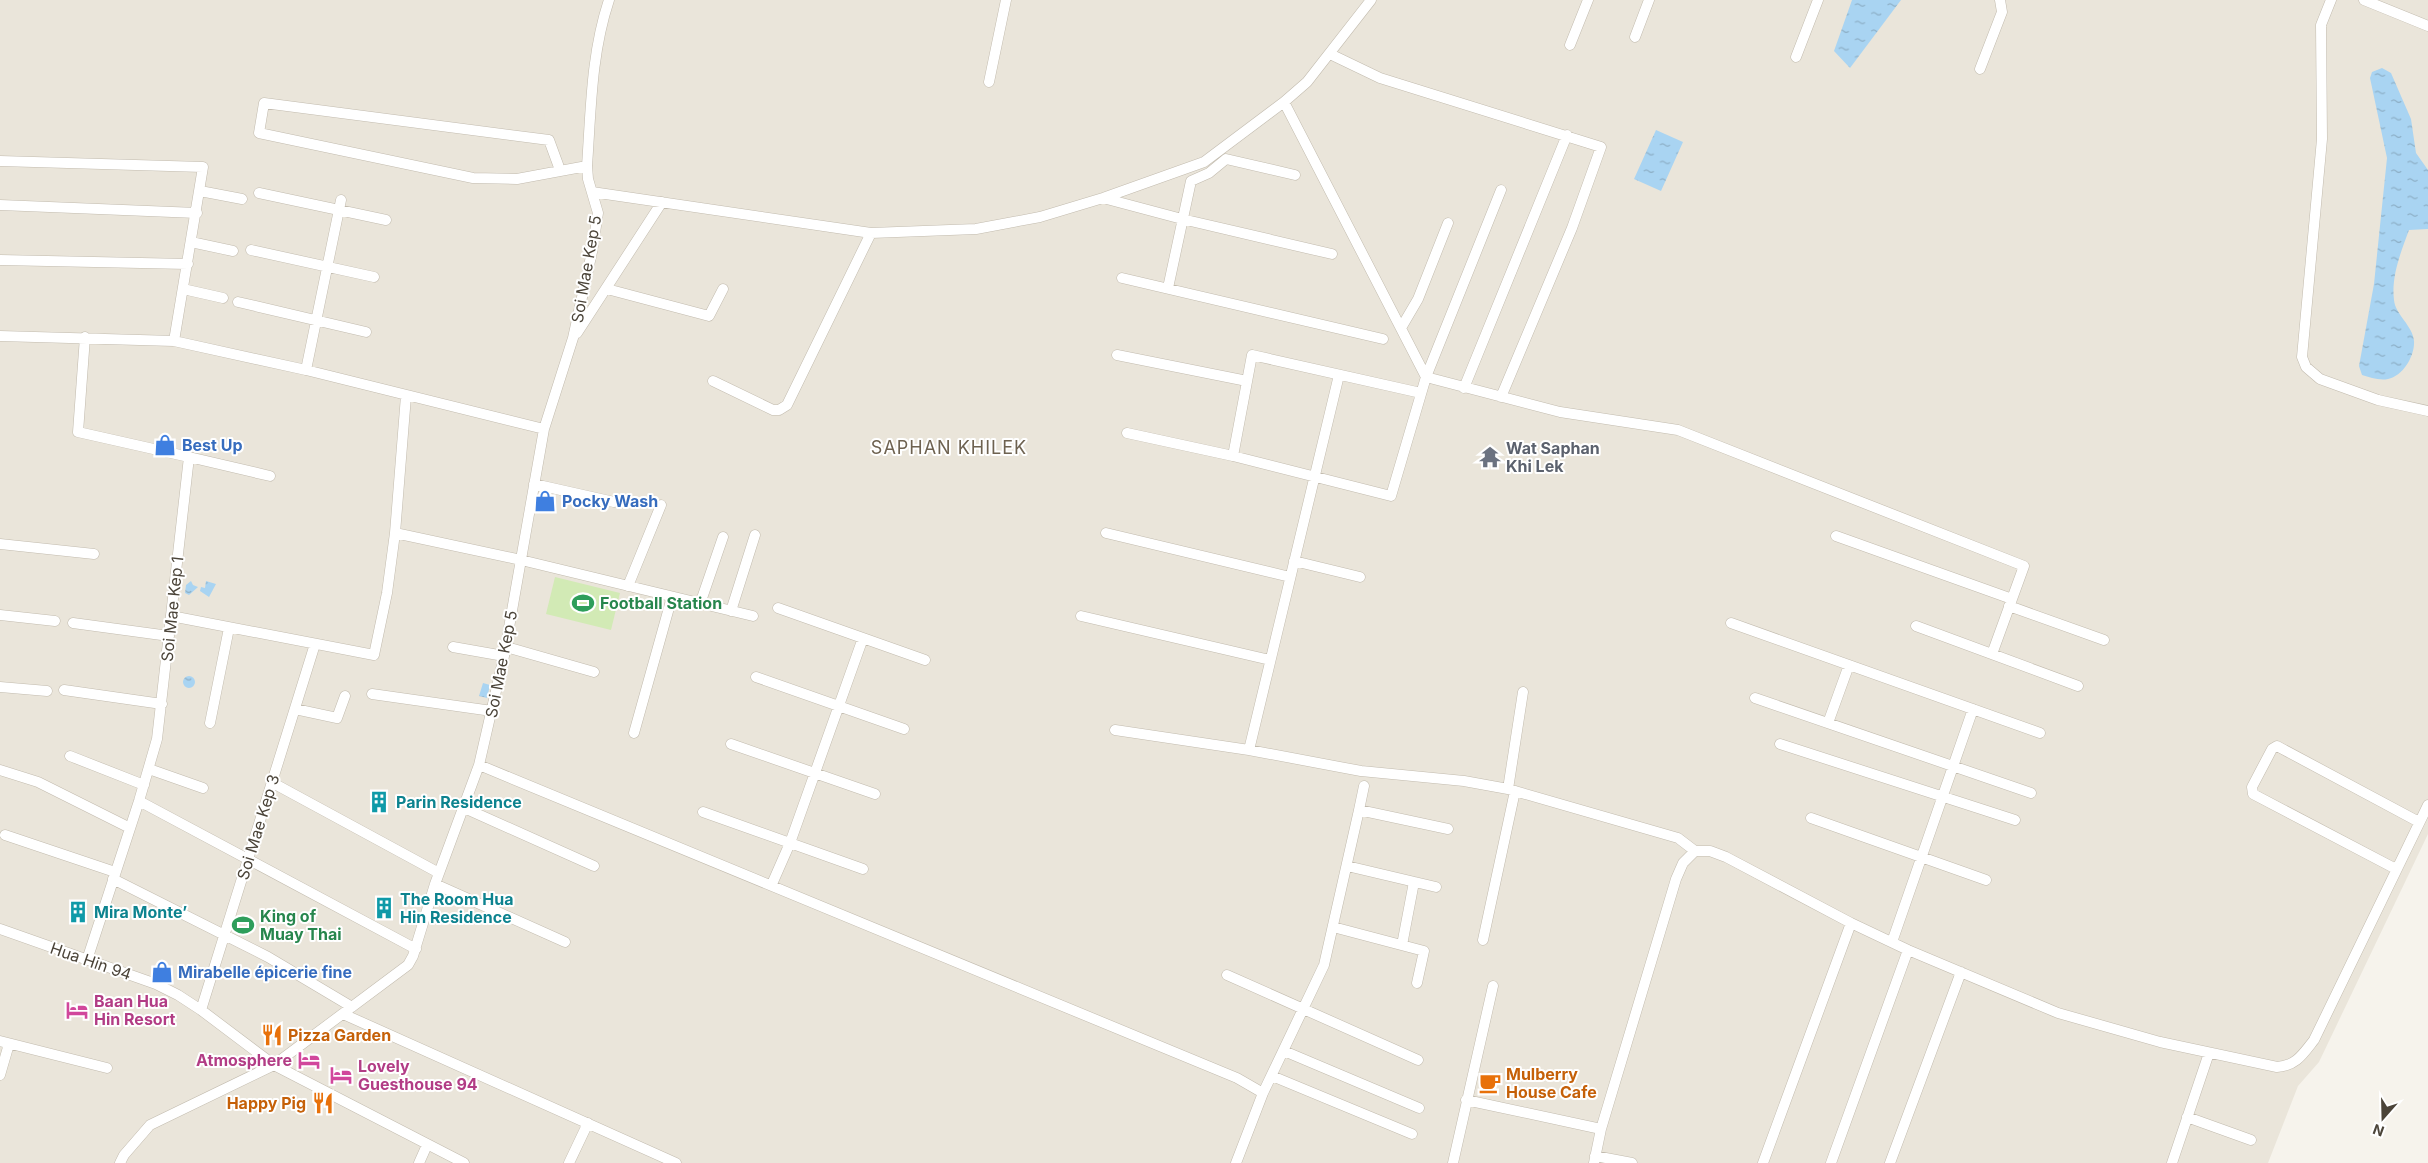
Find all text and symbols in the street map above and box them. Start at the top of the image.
street label: Soi Mae Kep 5 [567,214,605,324]
shop icon: Best Up [152,432,178,458]
place label: Best Up [182,435,243,455]
district label: SAPHAN KHILEK [871,437,1027,458]
place label: Wat Saphan Khi Lek [1506,438,1600,476]
temple icon: Wat Saphan Khi Lek [1477,444,1503,470]
shop icon: Pocky Wash [532,488,558,514]
place label: Pocky Wash [562,491,658,511]
street label: Soi Mae Kep 1 [157,555,187,663]
sports icon: Football Station [570,590,596,616]
place label: Football Station [600,593,722,613]
street label: Soi Mae Kep 5 [481,609,521,719]
street label: Soi Mae Kep 3 [232,772,284,882]
building icon: Parin Residence [366,789,392,815]
place label: Parin Residence [396,792,522,812]
place label: The Room Hua Hin Residence [400,889,514,927]
building icon: The Room Hua Hin Residence [371,895,397,921]
building icon: Mira Monte’ [65,899,91,925]
place label: Mira Monte’ [94,902,187,922]
place label: King of Muay Thai [260,906,342,944]
sports icon: King of Muay Thai [230,912,256,938]
street label: Hua Hin 94 [48,938,134,984]
shop icon: Mirabelle épicerie fine [149,959,175,985]
place label: Mirabelle épicerie fine [178,962,352,982]
place label: Baan Hua Hin Resort [94,991,175,1029]
hotel icon: Baan Hua Hin Resort [64,997,90,1023]
restaurant icon: Pizza Garden [259,1022,285,1048]
place label: Pizza Garden [288,1025,391,1045]
hotel icon: Atmosphere [296,1047,322,1073]
place label: Atmosphere [196,1050,292,1070]
place label: Lovely Guesthouse 94 [358,1056,478,1094]
hotel icon: Lovely Guesthouse 94 [328,1062,354,1088]
place label: Mulberry House Cafe [1506,1064,1597,1102]
cafe icon: Mulberry House Cafe [1477,1070,1503,1096]
restaurant icon: Happy Pig [310,1090,336,1116]
place label: Happy Pig [227,1093,306,1113]
north arrow [2358,1093,2408,1143]
text: N [2370,1121,2386,1140]

